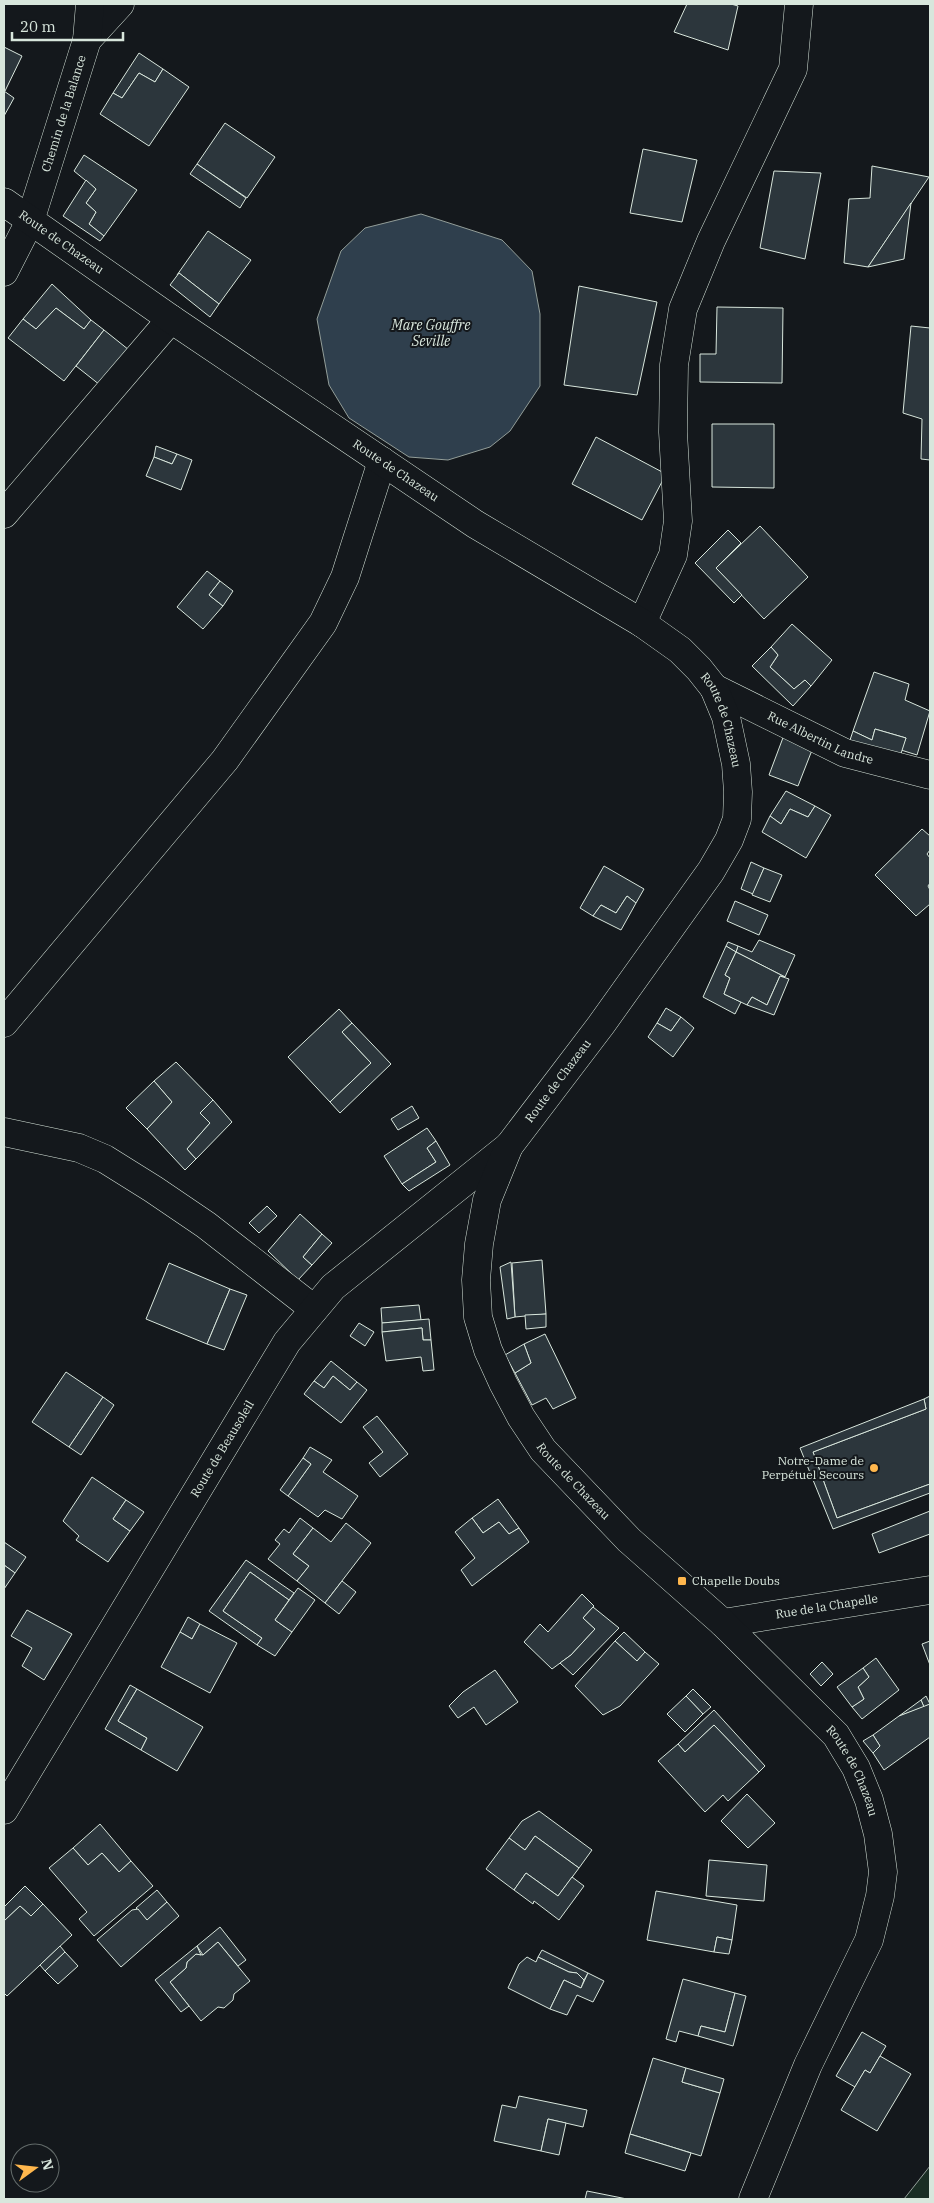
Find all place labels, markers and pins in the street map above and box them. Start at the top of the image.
place label: Notre-Dame de Perpétuel Secours [762,1453,864,1482]
marker: Notre-Dame de Perpétuel Secours [868,1462,880,1474]
place label: Chapelle Doubs [692,1573,780,1588]
marker: Chapelle Doubs [676,1575,688,1587]

